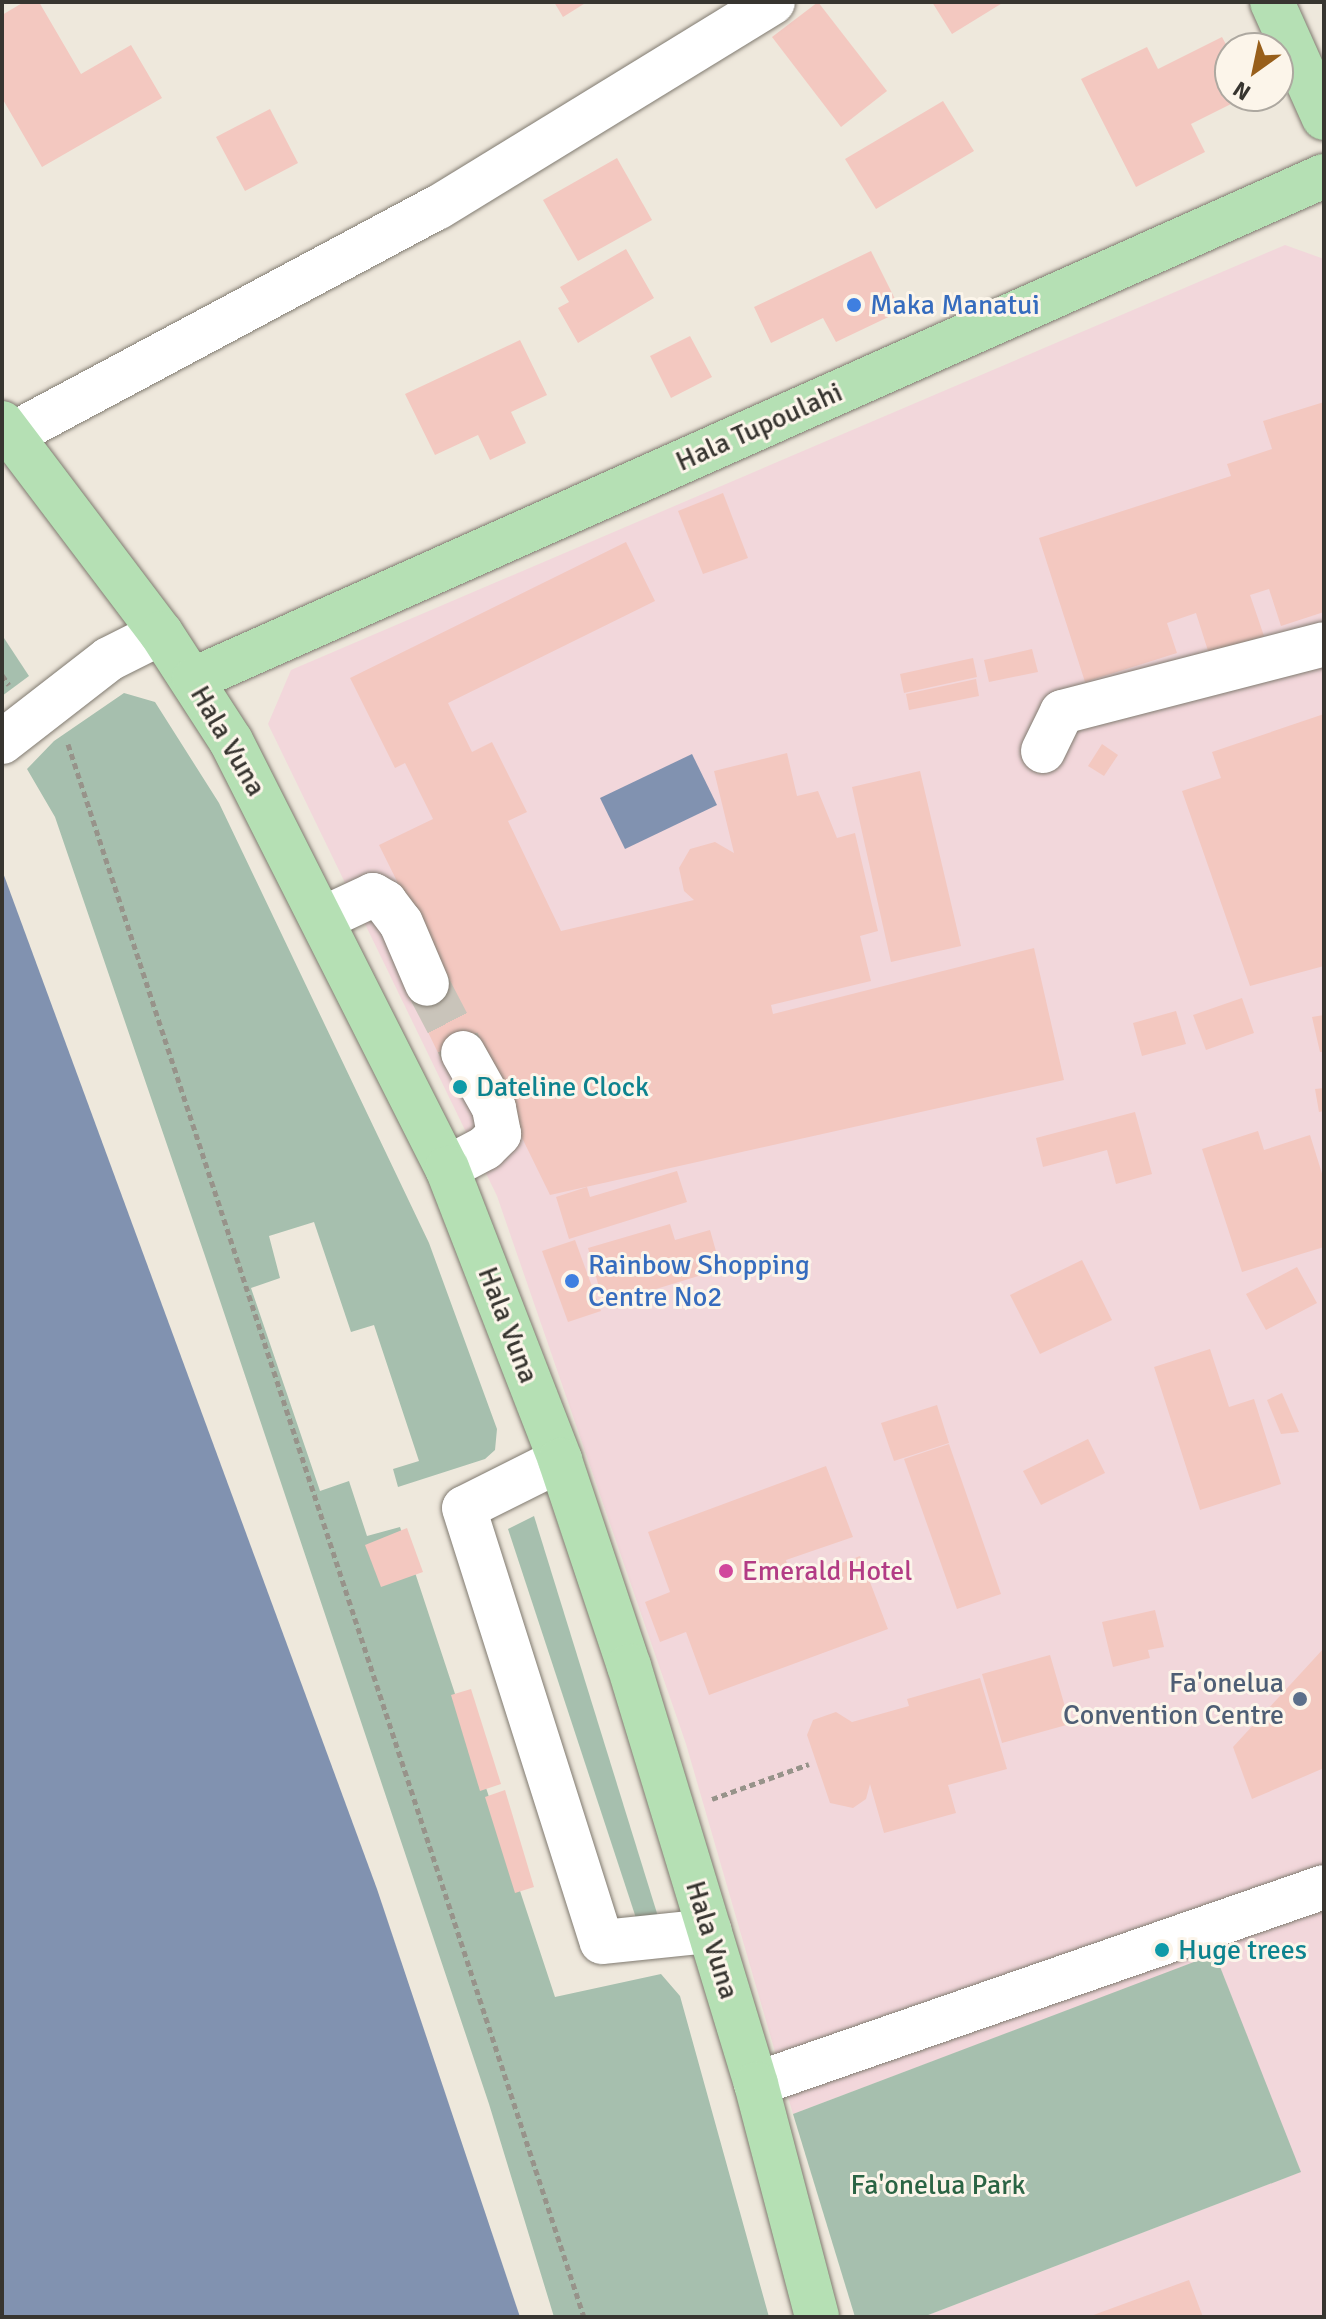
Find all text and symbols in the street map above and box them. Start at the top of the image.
north arrow [1214,32,1294,112]
text: N [1228,75,1256,106]
place label: Maka Manatui [870,288,1040,322]
marker: Maka Manatui [845,296,863,314]
street label: Hala Tupoulahi [671,375,847,479]
street label: Hala Vuna [183,680,273,802]
place label: Dateline Clock [476,1070,649,1104]
marker: Dateline Clock [451,1078,469,1096]
place label: Rainbow Shopping Centre No2 [588,1248,810,1314]
street label: Hala Vuna [471,1262,545,1388]
marker: Rainbow Shopping Centre No2 [563,1272,581,1290]
place label: Emerald Hotel [742,1554,912,1588]
marker: Emerald Hotel [717,1562,735,1580]
place label: Fa'onelua Convention Centre [1063,1666,1284,1732]
marker: Fa'onelua Convention Centre [1291,1690,1309,1708]
street label: Hala Vuna [678,1877,746,2003]
place label: Huge trees [1178,1933,1307,1967]
marker: Huge trees [1153,1941,1171,1959]
park label: Fa'onelua Park [851,2168,1025,2202]

